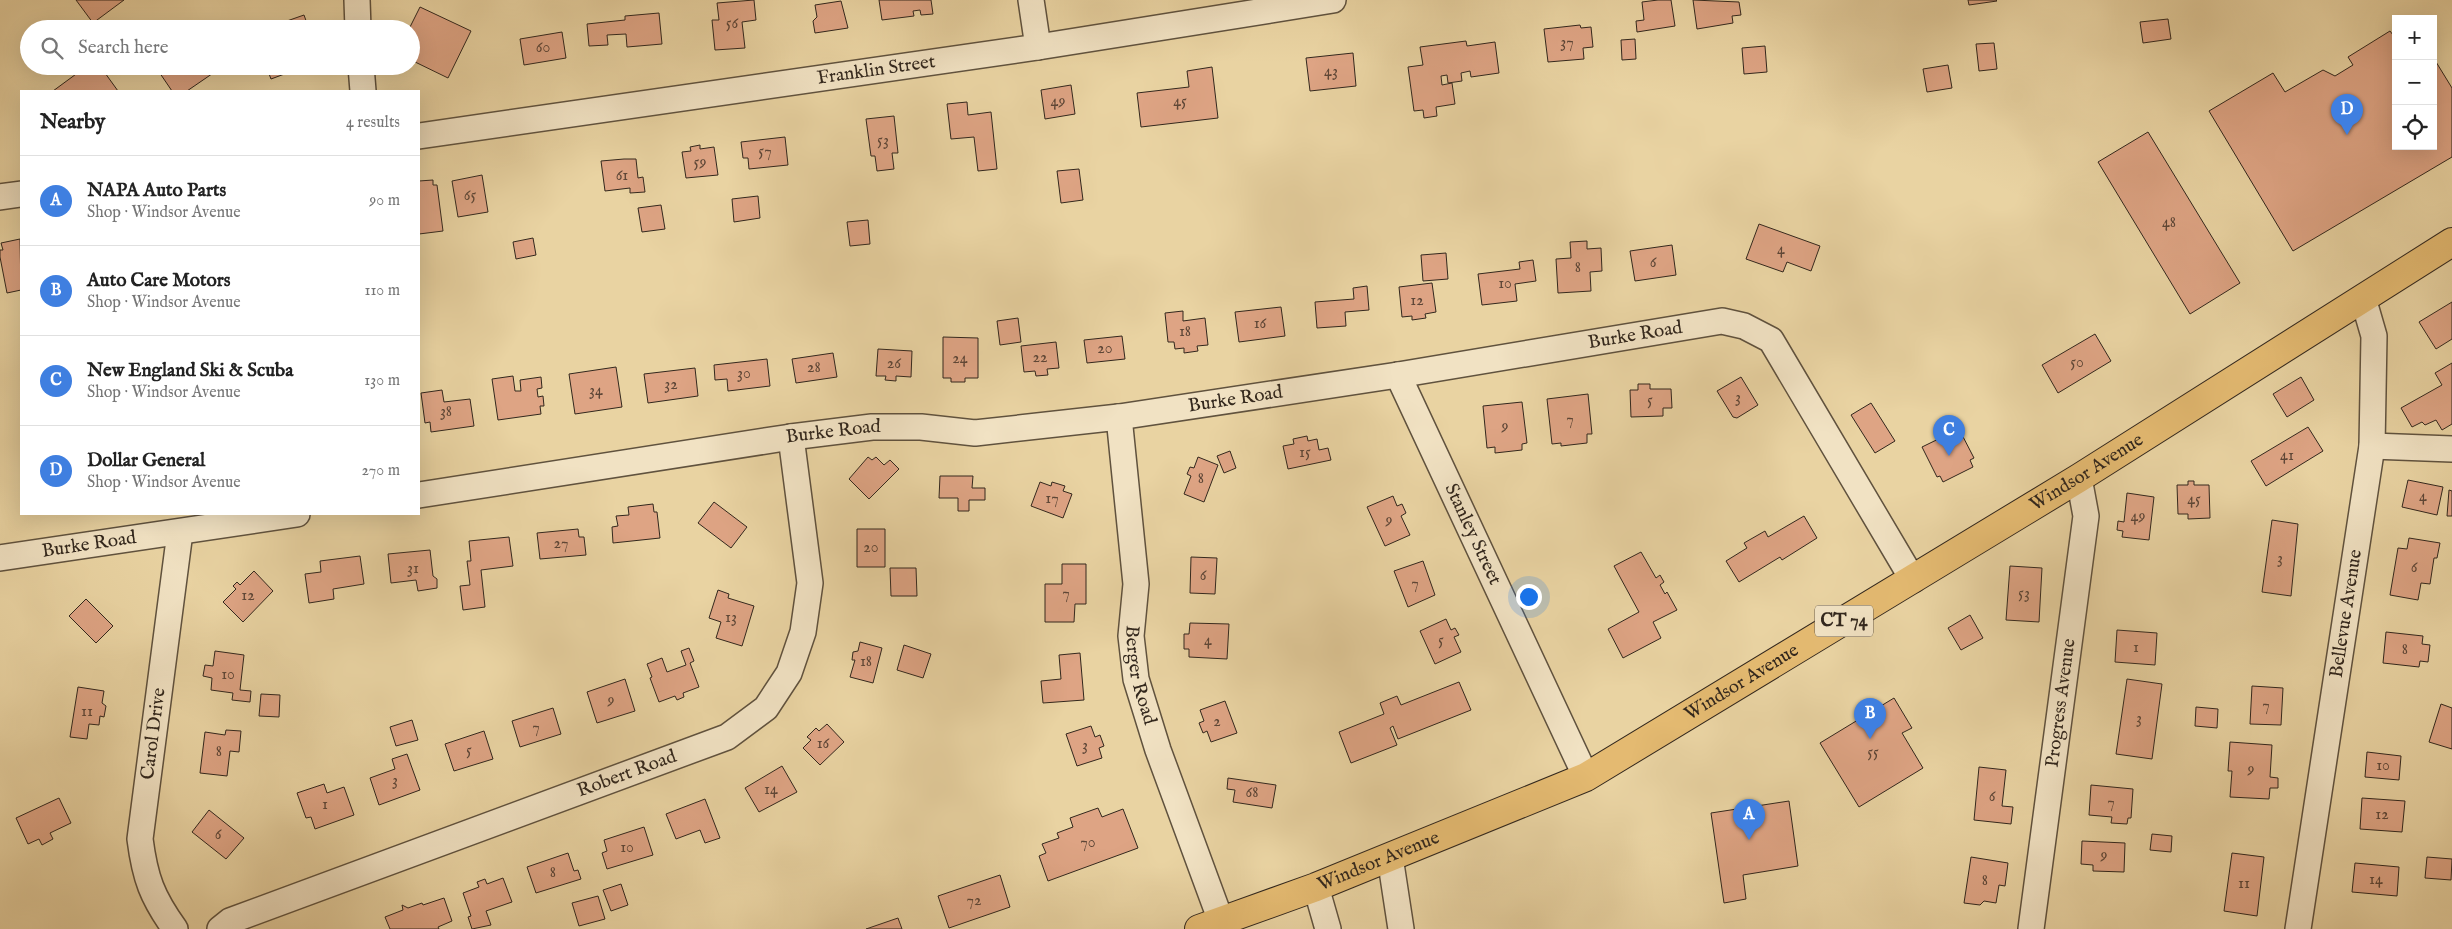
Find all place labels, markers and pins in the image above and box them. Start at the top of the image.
pin: D [2331,94,2363,135]
pin: C [1933,415,1965,456]
pin: B [1854,698,1886,739]
pin: A [1733,799,1765,840]

